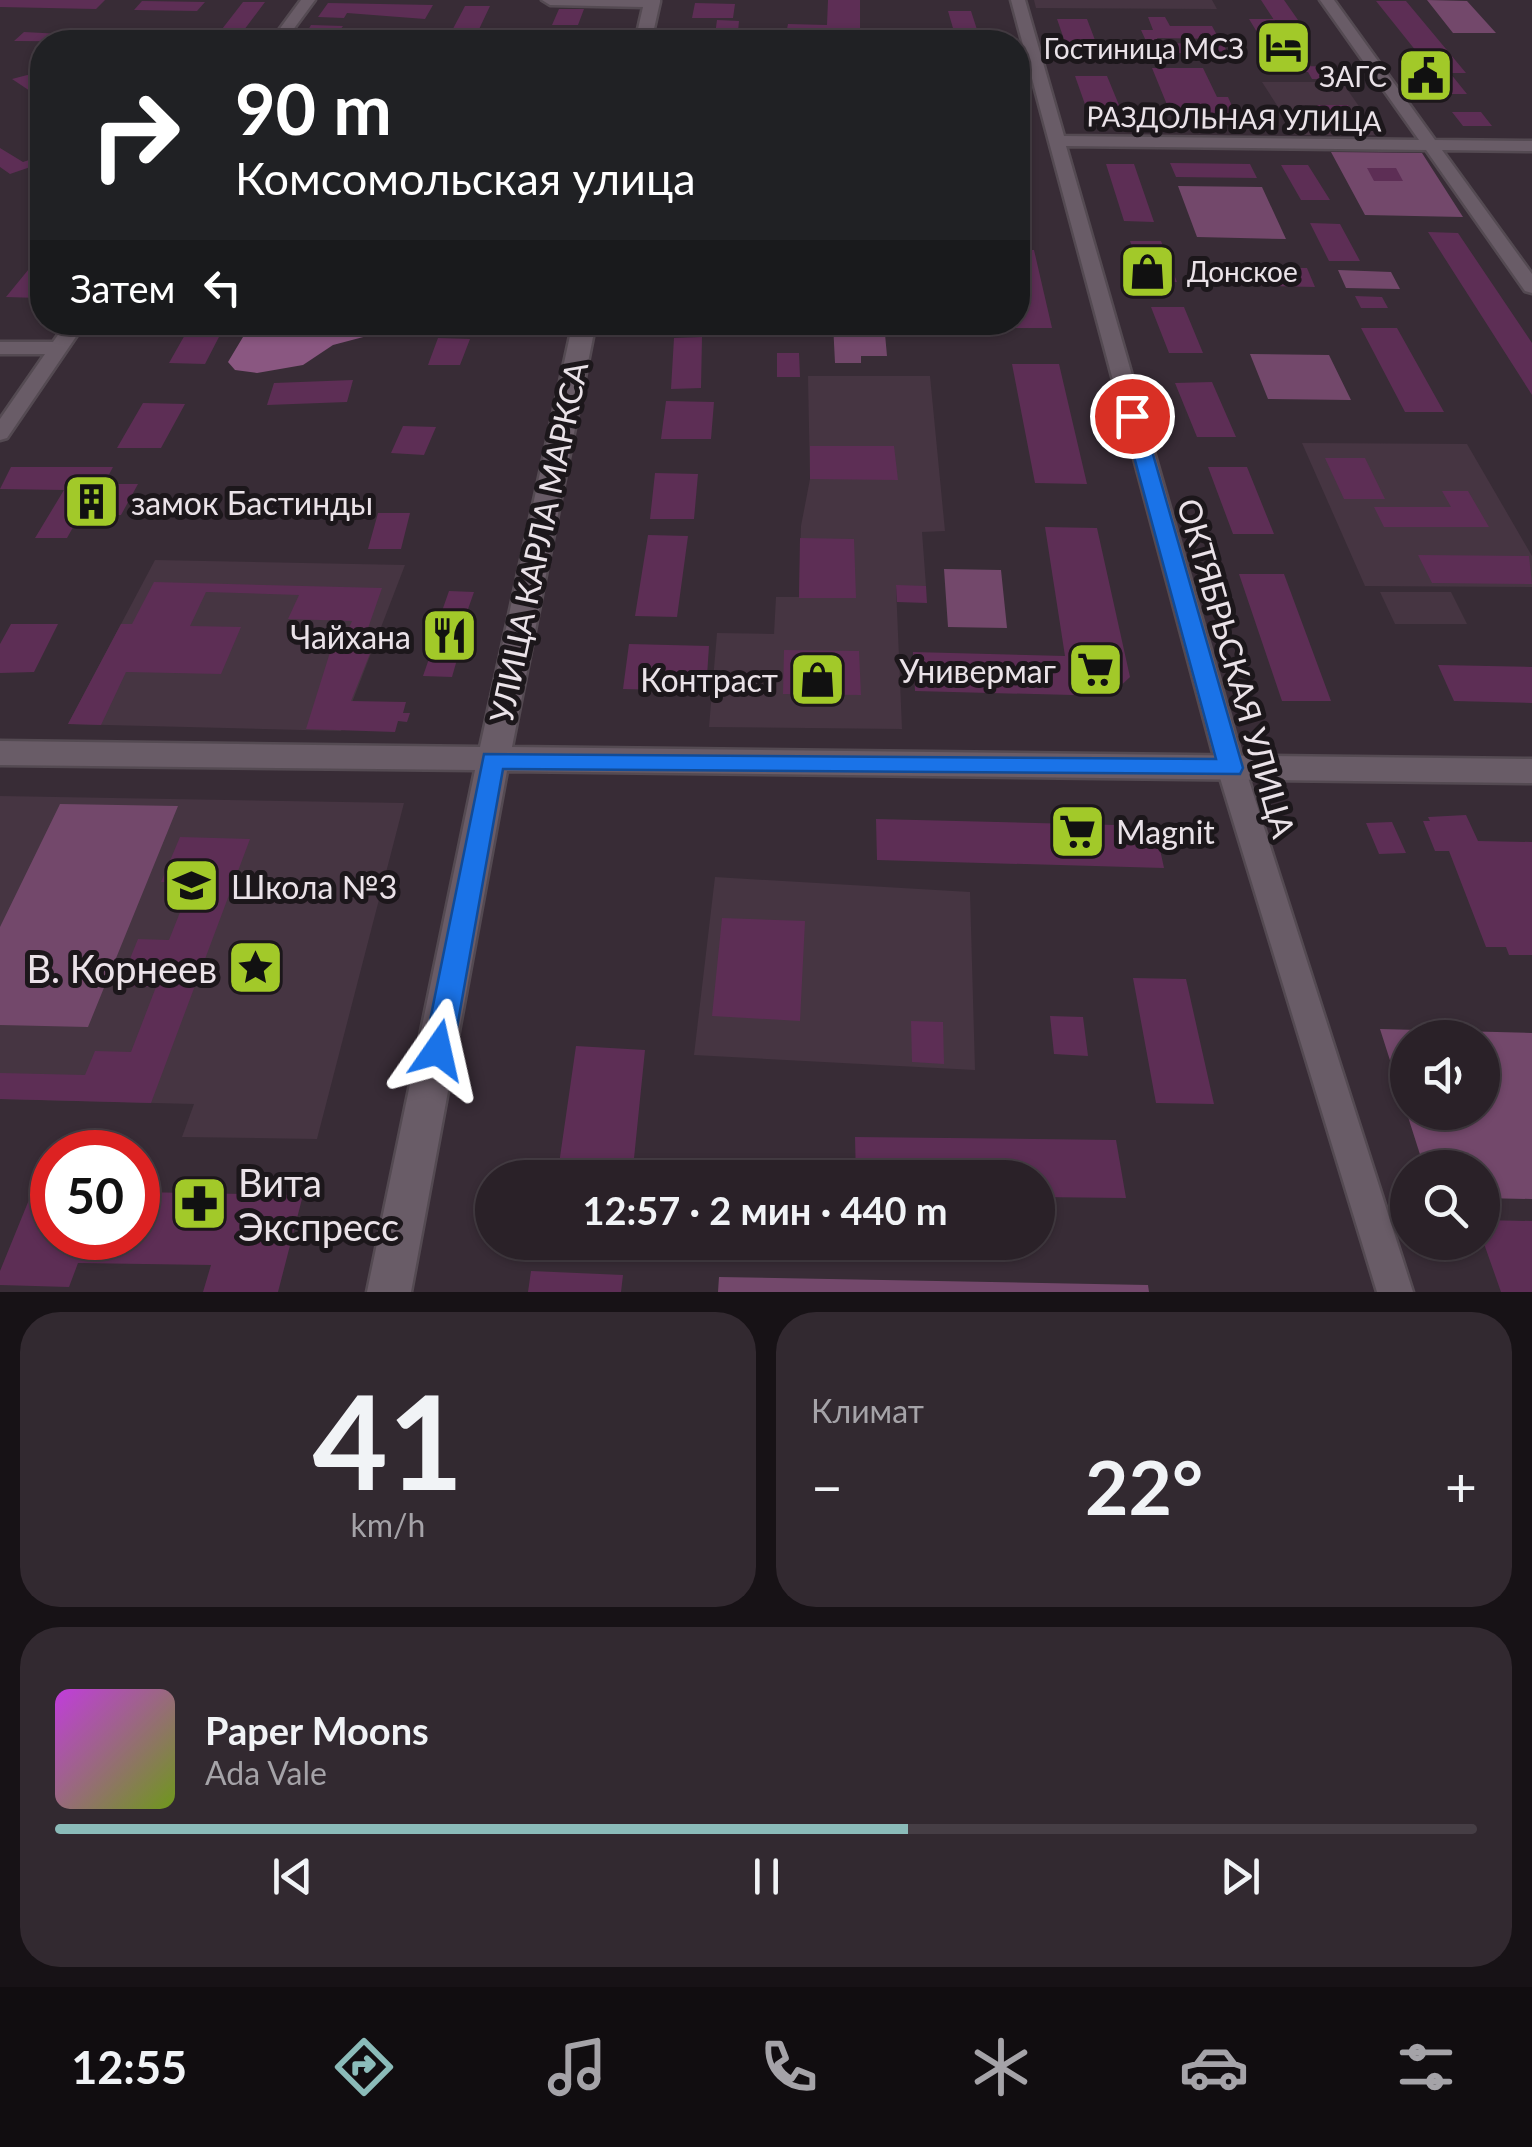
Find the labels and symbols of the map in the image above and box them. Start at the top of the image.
hotel icon: Гостиница МСЗ [1253,18,1313,78]
place label: Гостиница МСЗ [1044,31,1244,65]
public building icon: ЗАГС [1396,46,1456,106]
place label: ЗАГС [1319,59,1387,93]
street label: РАЗДОЛЬНАЯ УЛИЦА [1086,98,1382,138]
shop icon: Донское [1118,241,1178,301]
place label: Донское [1187,254,1298,288]
street label: УЛИЦА КАРЛА МАРКСА [481,358,595,726]
pin [1090,374,1175,459]
building icon: замок Бастинды [62,472,122,532]
place label: замок Бастинды [131,483,373,522]
street label: ОКТЯБРЬСКАЯ УЛИЦА [1170,494,1304,842]
restaurant icon: Чайхана [420,606,480,666]
place label: Чайхана [290,617,411,656]
supermarket icon: Универмаг [1065,640,1125,700]
shop icon: Контраст [787,649,847,709]
place label: Универмаг [899,651,1056,690]
place label: Контраст [640,660,778,699]
supermarket icon: Magnit [1047,801,1107,861]
place label: Magnit [1116,812,1215,851]
school or university icon: Школа №3 [162,856,222,916]
place label: Школа №3 [231,867,397,906]
place icon: В. Корнеев [226,938,286,998]
place label: В. Корнеев [27,945,217,991]
position arrow [386,998,490,1102]
speed limit sign: 50 [30,1130,160,1260]
place label: Вита Экспресс [238,1159,399,1249]
pharmacy icon: Вита Экспресс [169,1174,229,1234]

